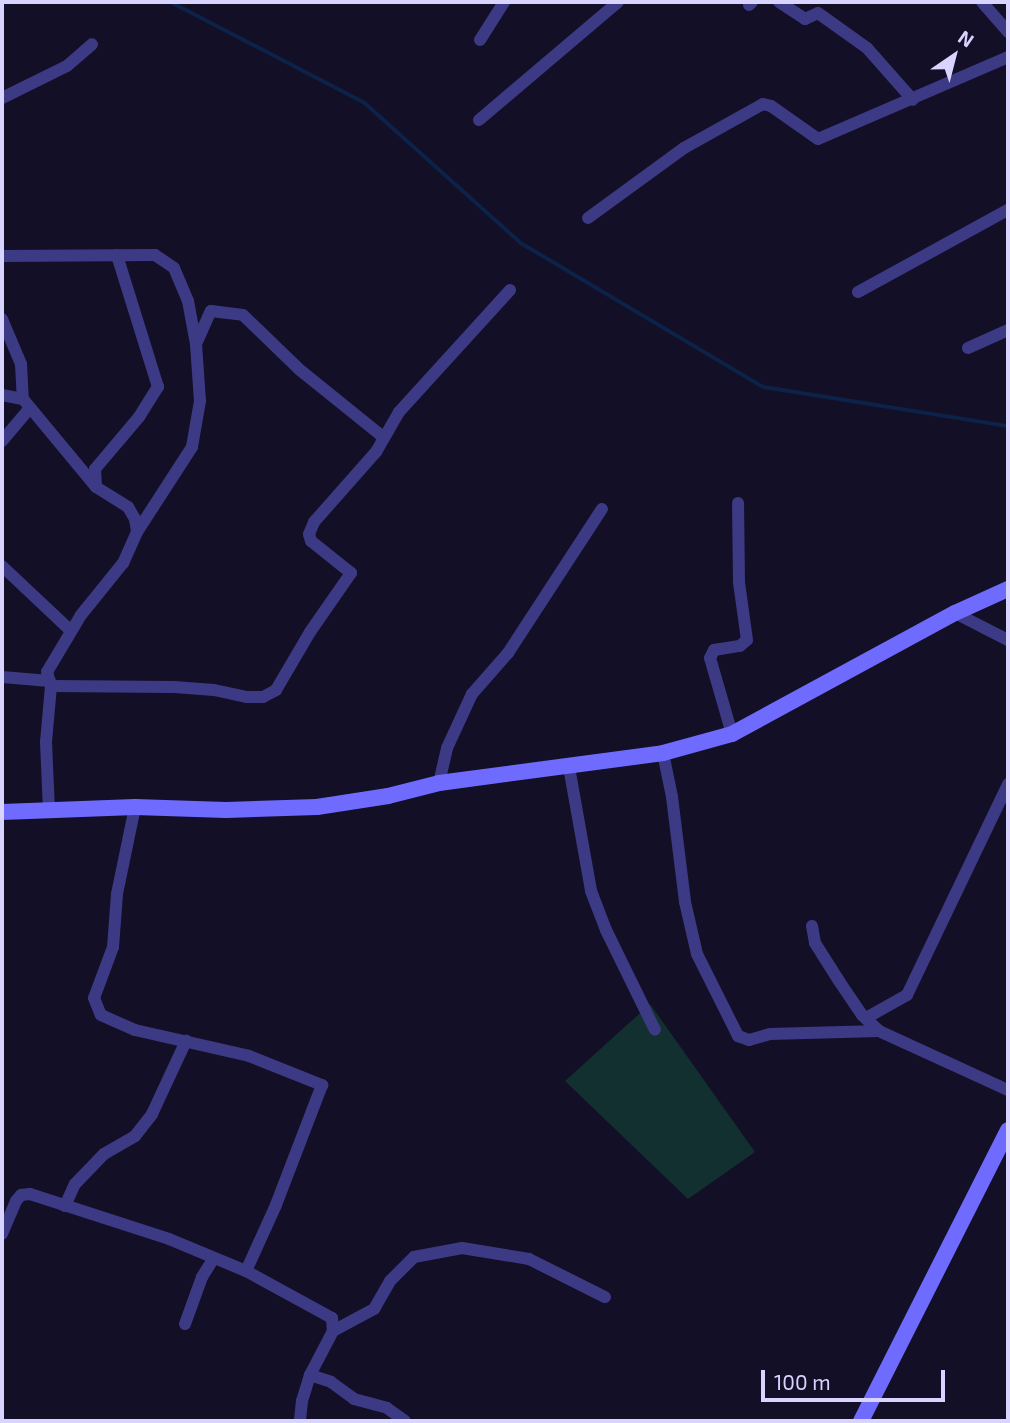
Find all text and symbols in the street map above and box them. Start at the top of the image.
north arrow [919,21,989,91]
text: N [954,25,979,52]
scale bar [765,1356,949,1400]
text: 100 m [774,1369,831,1394]

